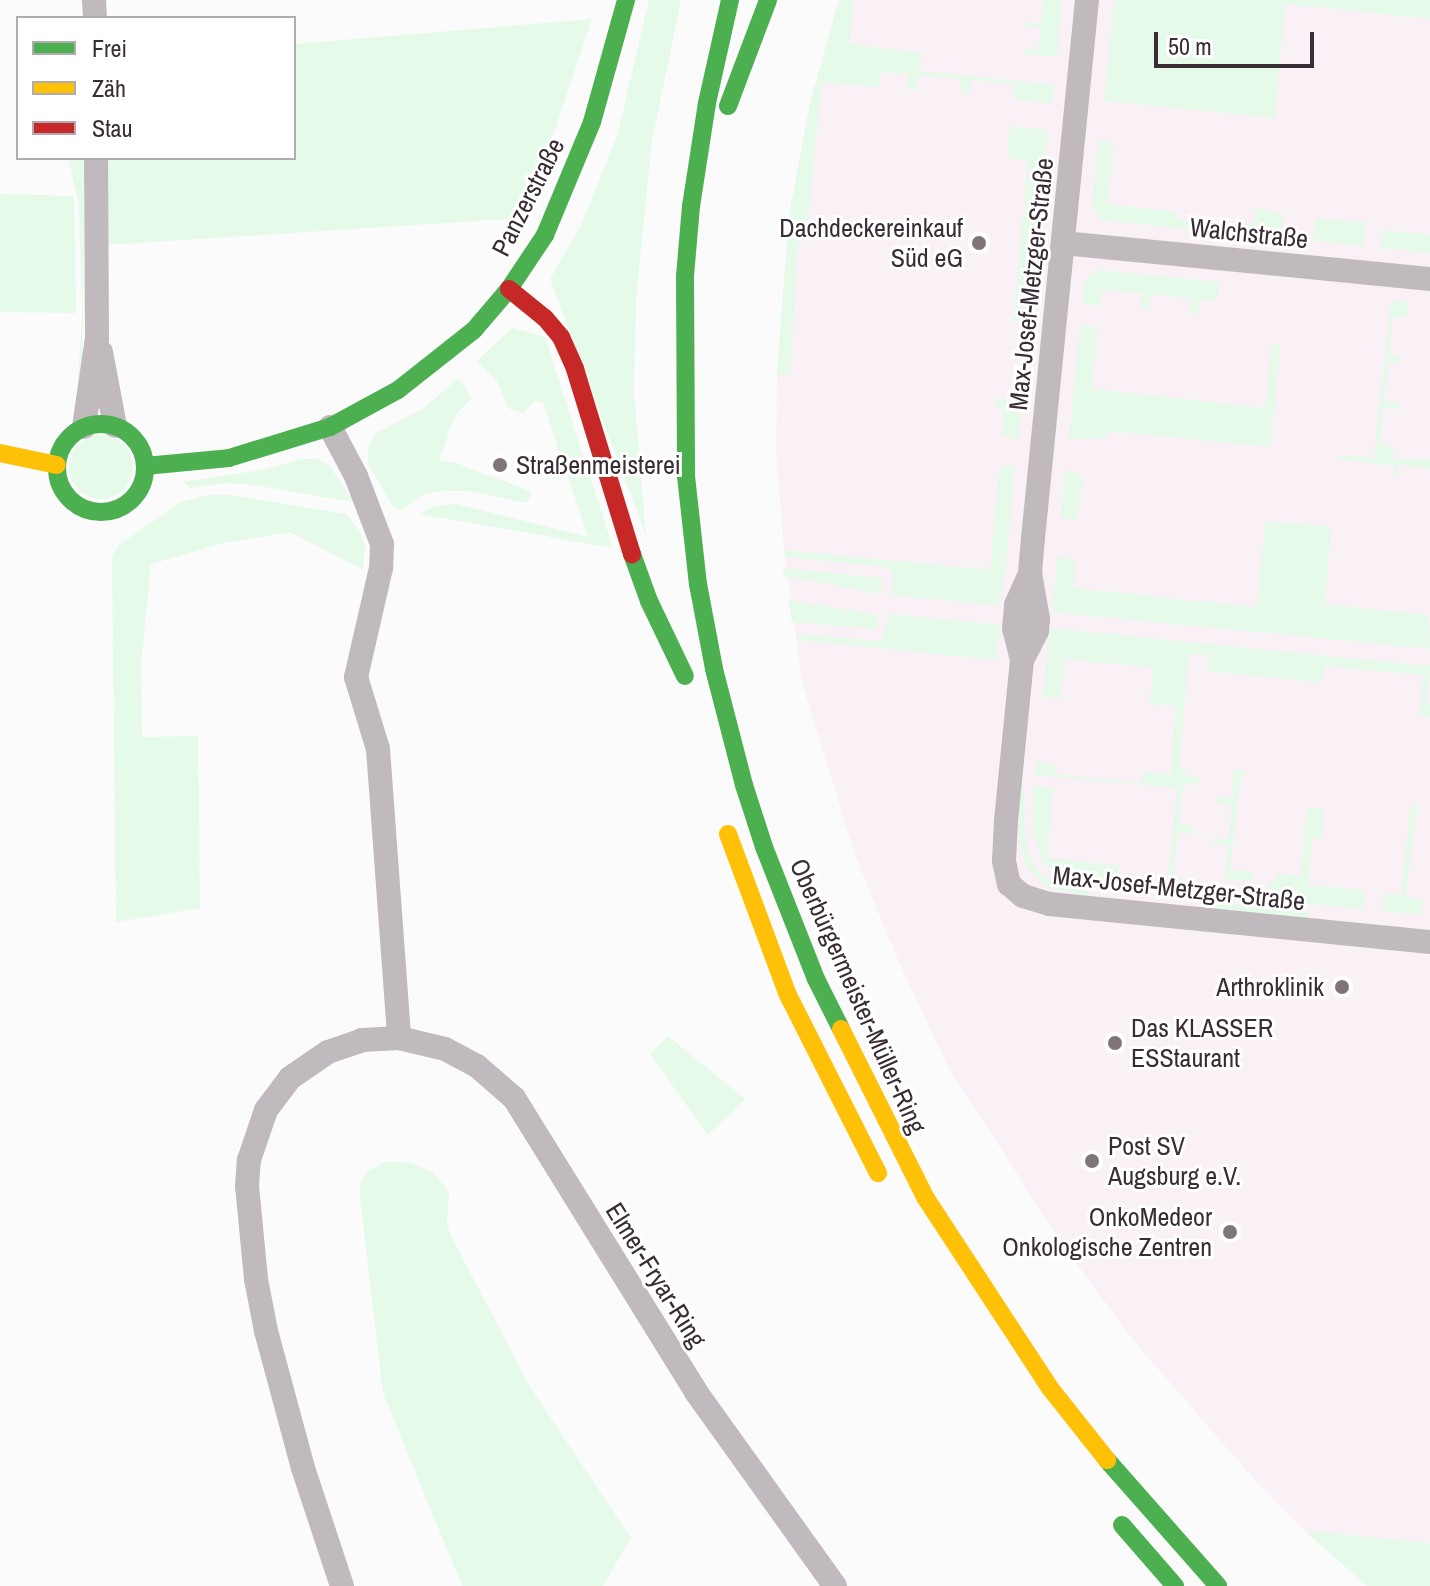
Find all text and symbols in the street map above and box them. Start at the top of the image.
legend [16,16,296,160]
scale bar [1158,16,1318,66]
text: 50 m [1168,30,1212,62]
text: Frei [92,32,127,64]
text: Zäh [92,72,126,104]
text: Stau [92,112,133,144]
street label: Panzerstraße [485,133,571,261]
street label: Max-Josef-Metzger-Straße [1002,156,1060,412]
street label: Walchstraße [1188,211,1310,255]
place label: Dachdeckereinkauf Süd eG [779,212,963,274]
marker: Dachdeckereinkauf Süd eG [970,234,988,252]
place label: Straßenmeisterei [516,449,681,481]
marker: Straßenmeisterei [491,456,509,474]
street label: Oberbürgermeister-Müller-Ring [783,854,933,1138]
street label: Max-Josef-Metzger-Straße [1051,859,1307,917]
place label: Arthroklinik [1216,971,1324,1003]
marker: Arthroklinik [1331,976,1353,998]
place label: Das KLASSER ESStaurant [1131,1012,1273,1074]
marker: Das KLASSER ESStaurant [1106,1034,1124,1052]
place label: Post SV Augsburg e.V. [1108,1130,1241,1192]
marker: Post SV Augsburg e.V. [1083,1152,1101,1170]
street label: Elmer-Fryar-Ring [599,1197,713,1353]
place label: OnkoMedeor Onkologische Zentren [1002,1201,1212,1262]
marker: OnkoMedeor Onkologische Zentren [1219,1221,1241,1243]

